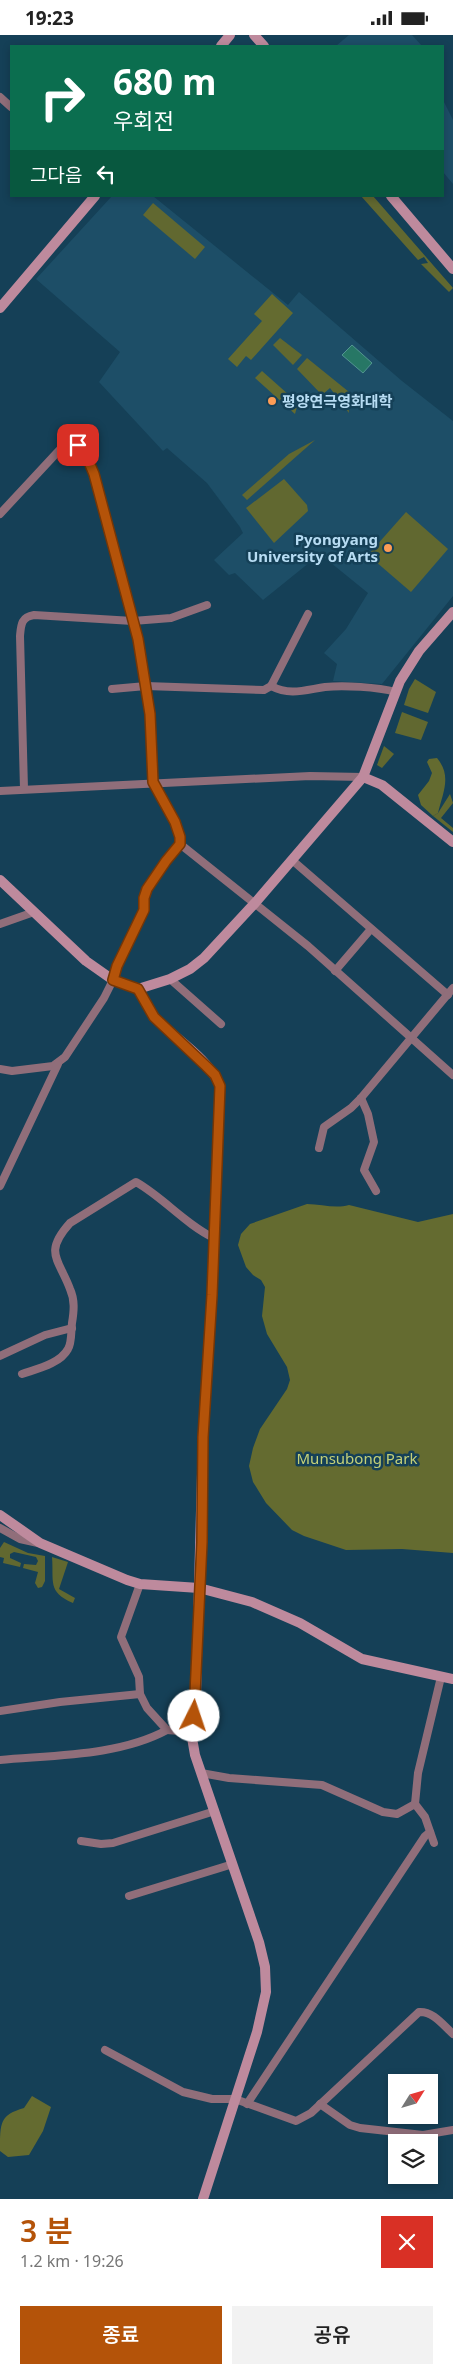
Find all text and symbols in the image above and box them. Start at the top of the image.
text: 19:23 [25,5,74,31]
text: 680 m [113,58,216,105]
icon: right [30,65,95,130]
text: 우회전 [113,105,174,135]
icon: left [92,160,120,188]
text: 그다음 [30,162,82,188]
place label: 평양연극영화대학 [282,391,393,411]
marker: 평양연극영화대학 [266,395,278,407]
pin [57,424,99,466]
icon: arrive [64,431,92,459]
place label: Pyongyang University of Arts [247,529,378,566]
marker: Pyongyang University of Arts [382,542,394,554]
park label: Munsubong Park [297,1448,418,1468]
position arrow [167,1689,219,1741]
north arrow [388,2074,438,2124]
map controls [388,2074,438,2184]
button: layers [388,2134,438,2184]
text: 3 분 [20,2210,73,2251]
button: close [381,2216,433,2268]
text: 1.2 km · 19:26 [20,2250,124,2272]
button: 종료 [20,2306,222,2364]
button: 공유 [232,2306,433,2364]

